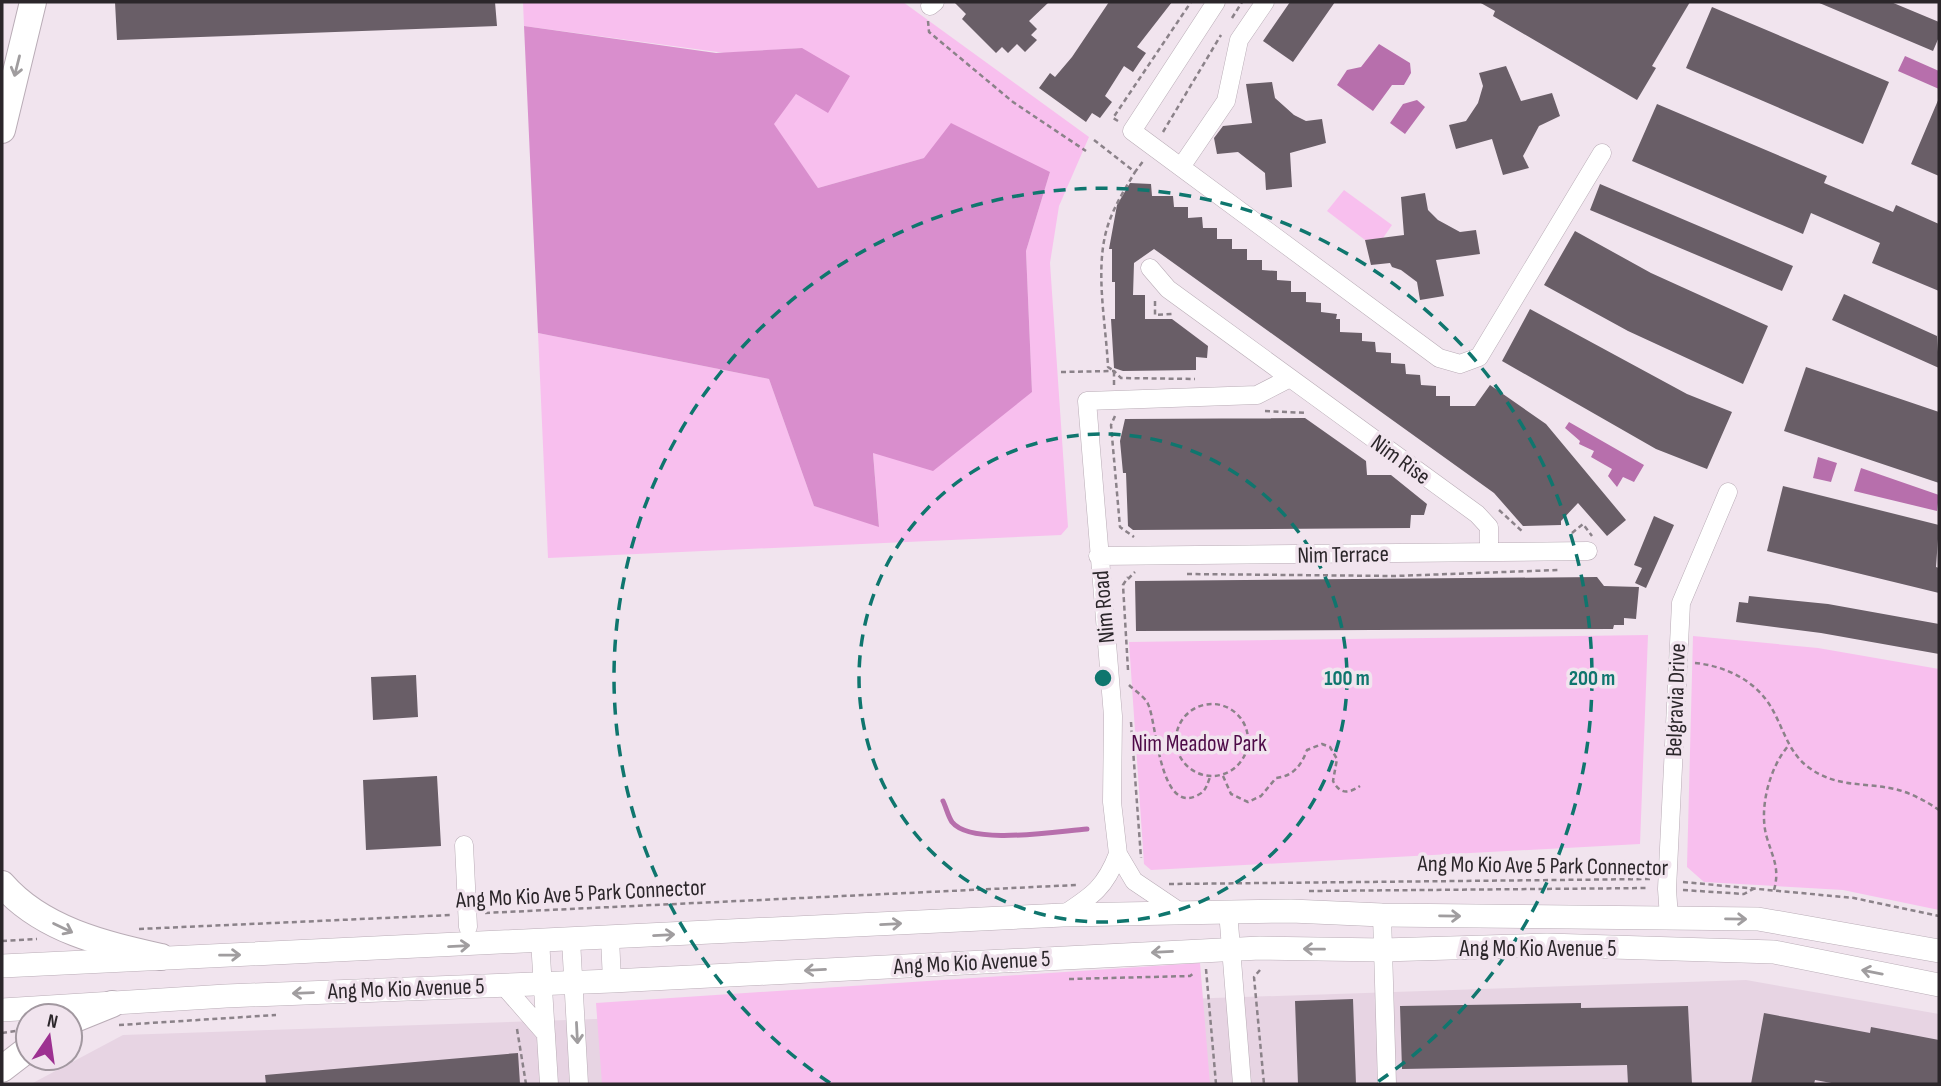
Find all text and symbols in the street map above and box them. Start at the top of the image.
one-way arrow [10,54,23,77]
street label: Nim Rise [1365,429,1436,491]
street label: Nim Terrace [1297,540,1389,570]
street label: Nim Road [1087,569,1121,644]
street label: Belgravia Drive [1660,643,1692,757]
centre of rings [1091,666,1115,690]
text: 100 m [1324,666,1370,691]
text: 200 m [1569,666,1615,691]
park label: Nim Meadow Park [1131,730,1267,758]
street label: Ang Mo Kio Ave 5 Park Connector [1416,850,1669,882]
street label: Ang Mo Kio Ave 5 Park Connector [454,873,707,915]
one-way arrow [1438,909,1461,923]
one-way arrow [1725,912,1748,926]
one-way arrow [879,917,902,930]
one-way arrow [52,921,73,935]
one-way arrow [652,929,675,942]
street label: Ang Mo Kio Avenue 5 [1459,935,1616,963]
one-way arrow [448,939,471,952]
one-way arrow [1303,942,1326,956]
street label: Ang Mo Kio Avenue 5 [892,945,1051,981]
one-way arrow [1151,945,1174,958]
one-way arrow [218,949,241,962]
one-way arrow [804,964,827,977]
one-way arrow [1861,964,1884,978]
street label: Ang Mo Kio Avenue 5 [326,972,485,1006]
one-way arrow [292,986,315,999]
north arrow [14,1002,84,1072]
text: N [45,1010,60,1034]
one-way arrow [570,1022,583,1045]

